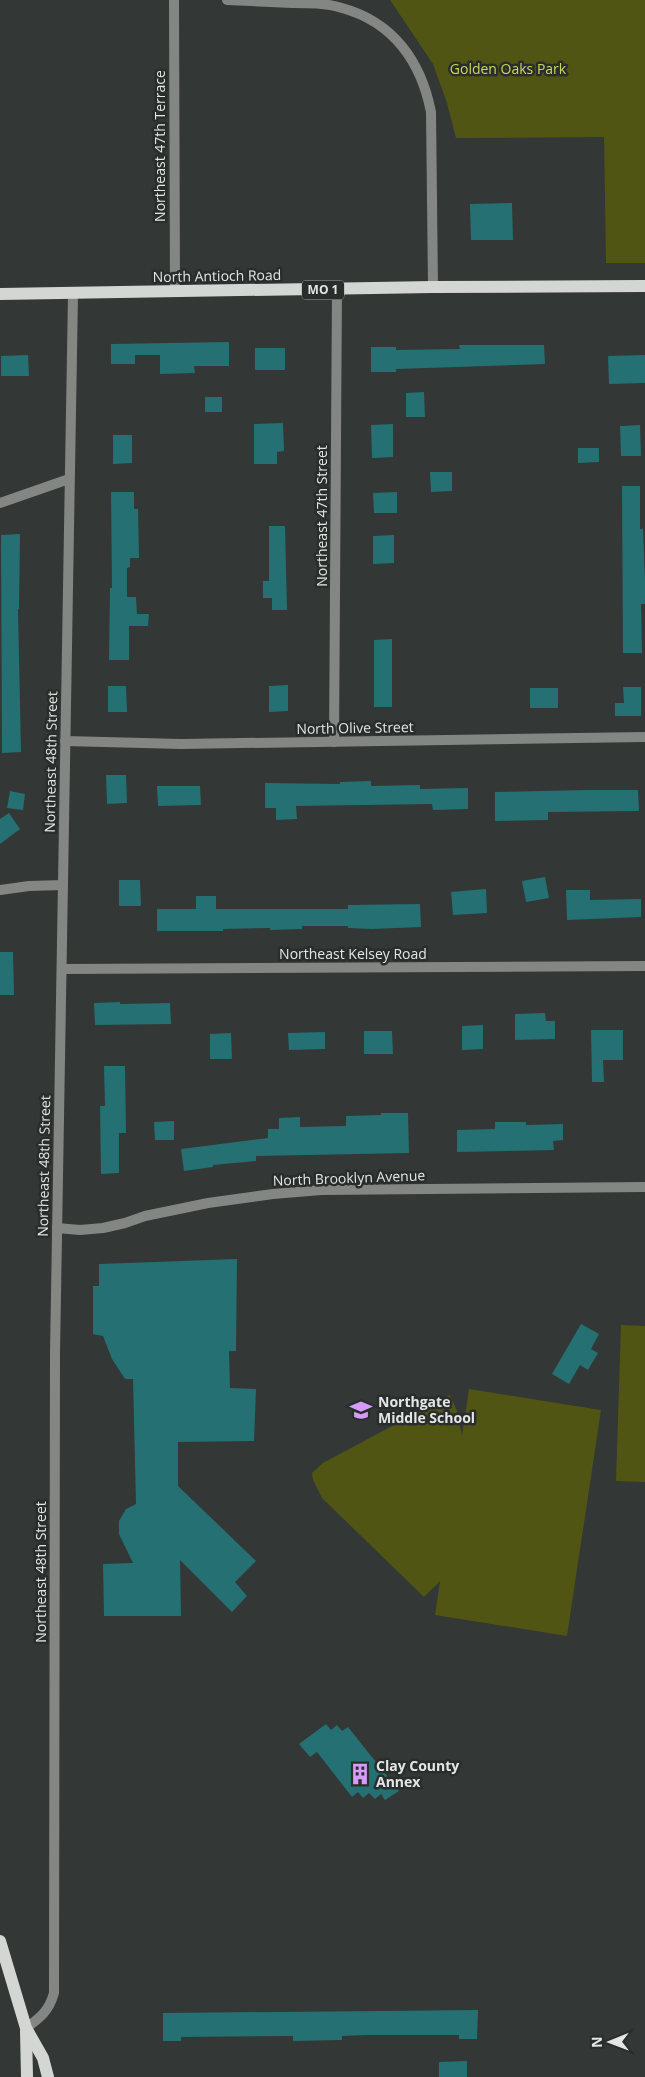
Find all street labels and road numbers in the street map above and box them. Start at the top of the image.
street label: Northeast 47th Terrace [150,70,169,222]
street label: North Antioch Road [153,265,281,286]
road number: MO 1 [302,280,344,300]
street label: Northeast 47th Street [312,445,331,587]
street label: Northeast 48th Street [40,691,61,833]
street label: North Olive Street [296,717,414,738]
street label: Northeast Kelsey Road [279,944,427,963]
street label: Northeast 48th Street [33,1095,54,1237]
street label: North Brooklyn Avenue [273,1165,426,1190]
street label: Northeast 48th Street [31,1501,50,1643]

